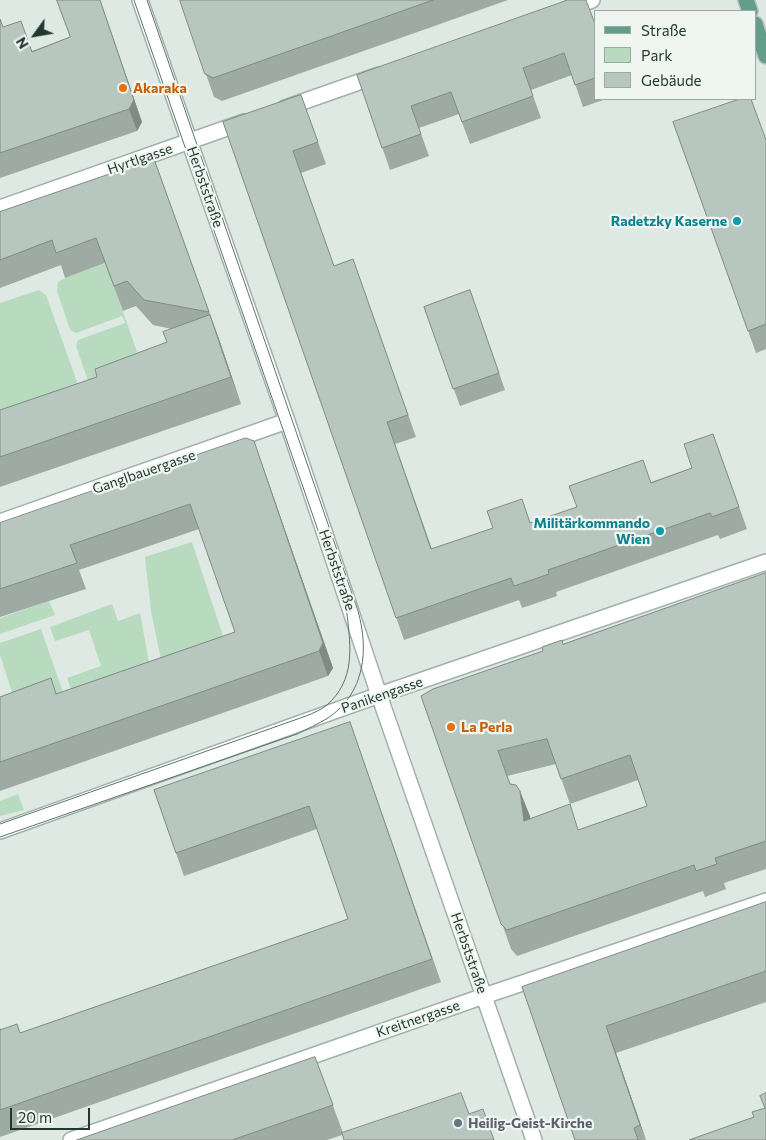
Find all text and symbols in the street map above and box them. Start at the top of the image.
north arrow [10,10,60,60]
legend [594,10,756,100]
text: Straße [641,21,687,39]
text: N [12,34,32,52]
text: Park [641,46,672,64]
text: Gebäude [641,71,702,89]
place label: Akaraka [133,80,187,96]
marker: Akaraka [117,82,129,94]
street label: Hyrtlgasse [105,140,175,178]
street label: Herbststraße [183,144,227,230]
place label: Radetzky Kaserne [611,213,727,229]
marker: Radetzky Kaserne [731,215,743,227]
street label: Ganglbauergasse [90,446,198,498]
place label: Militärkommando Wien [533,515,650,548]
marker: Militärkommando Wien [654,525,666,537]
street label: Herbststraße [315,527,359,613]
street label: Panikengasse [339,673,425,717]
place label: La Perla [461,719,512,735]
marker: La Perla [445,721,457,733]
street label: Herbststraße [447,910,491,996]
street label: Kreitnergasse [374,997,462,1041]
scale bar [12,1098,92,1130]
text: 20 m [18,1108,52,1126]
place label: Heilig-Geist-Kirche [468,1115,592,1131]
marker: Heilig-Geist-Kirche [452,1117,464,1129]

